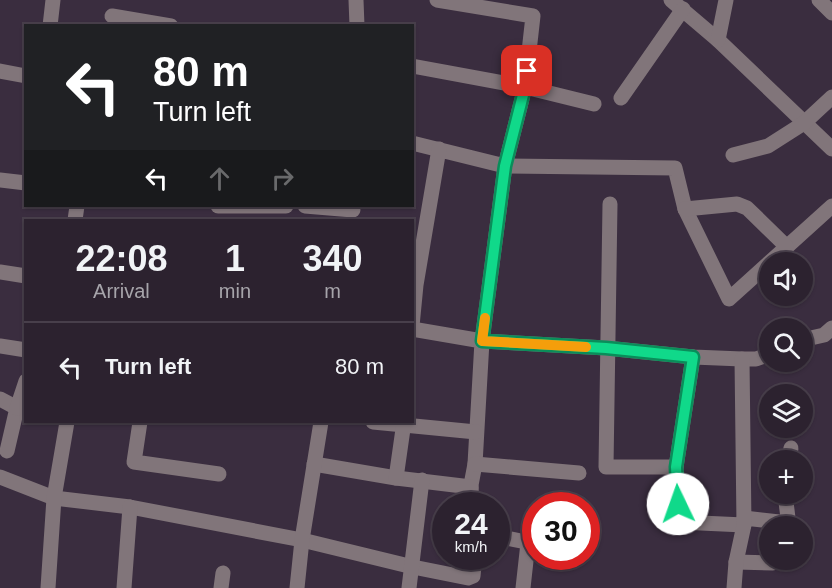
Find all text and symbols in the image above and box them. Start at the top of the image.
pin [501,45,552,96]
icon: left [54,48,132,126]
text: 80 m [153,48,249,95]
icon: arrive [510,54,543,87]
text: Turn left [153,97,251,127]
icon: left [140,162,173,195]
icon: ahead [203,162,236,195]
icon: right [266,162,299,195]
text: 22:08 [75,238,167,279]
text: 1 [225,238,245,279]
text: 340 [302,238,363,279]
map controls [759,252,813,570]
button: sound [759,252,813,306]
text: Arrival [93,280,150,302]
text: min [219,280,251,302]
text: m [324,280,341,302]
button: search [759,318,813,372]
icon: left [54,351,87,384]
text: Turn left [105,354,191,379]
text: 80 m [335,354,384,379]
button: layers [759,384,813,438]
button: + [759,450,813,504]
position arrow [646,472,710,536]
speed limit sign: 30 [522,492,600,570]
text: 24 [454,507,488,540]
button: − [759,516,813,570]
text: km/h [455,538,487,555]

